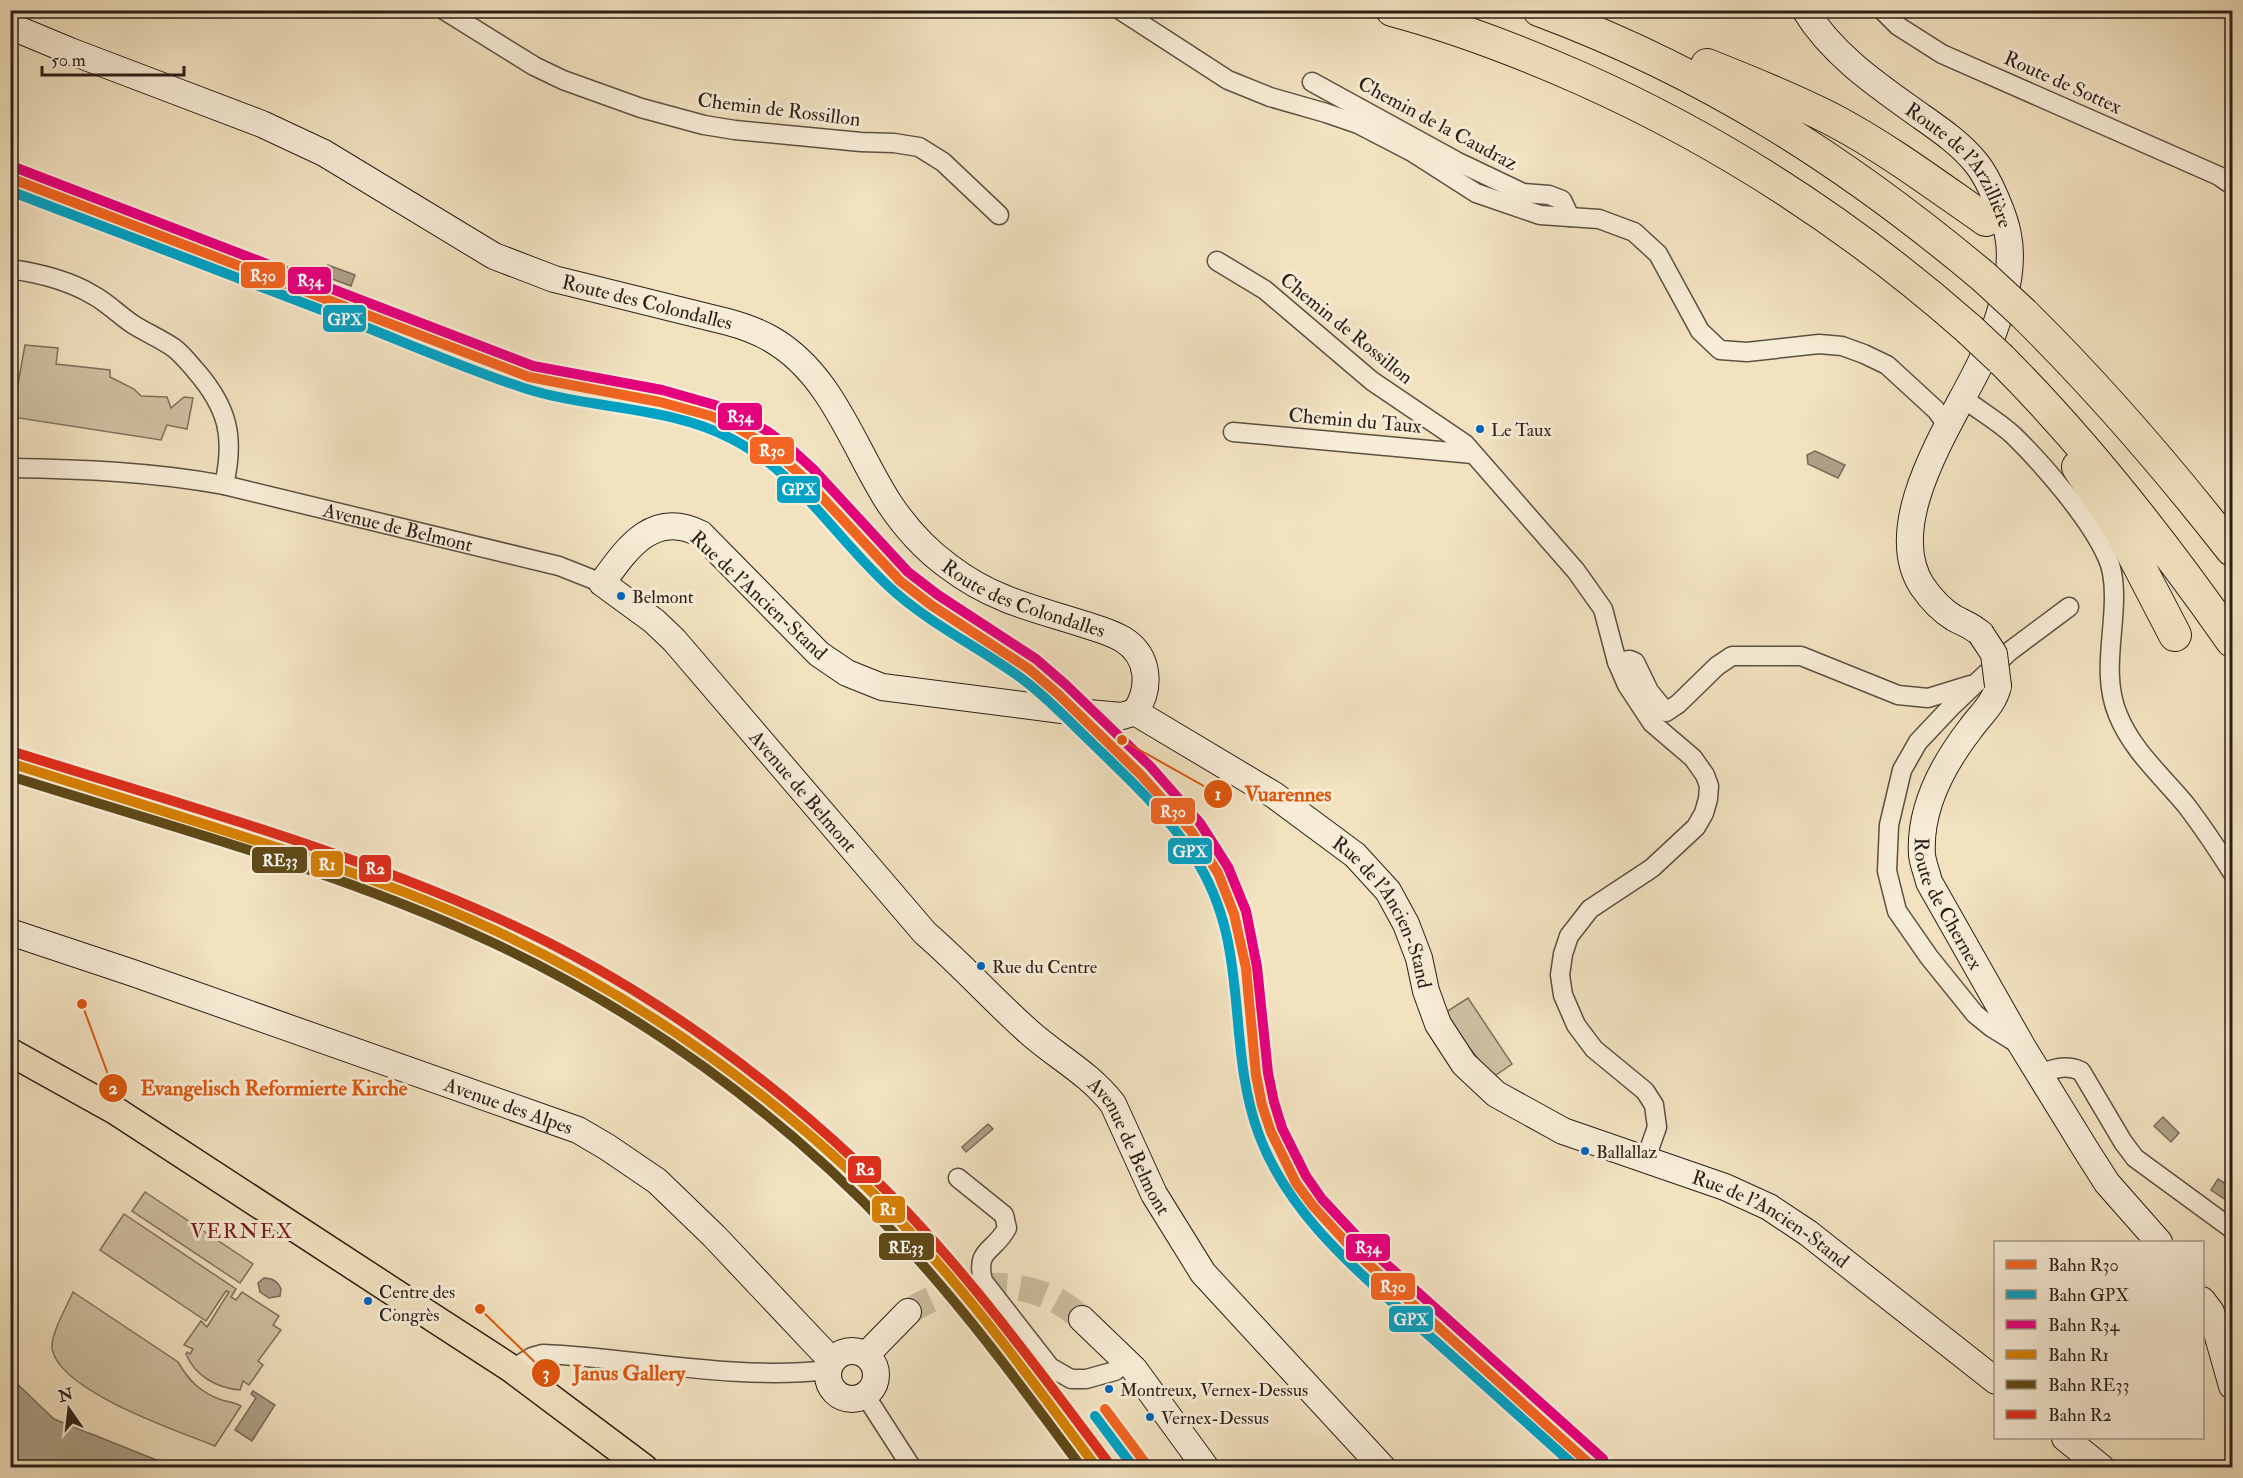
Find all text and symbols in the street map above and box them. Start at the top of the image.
scale bar [42,39,184,77]
street label: Route de Sottex [2000,45,2126,120]
text: 50 m [51,49,86,72]
street label: Chemin de la Caudraz [1354,71,1522,176]
street label: Chemin de Rossillon [696,87,862,132]
street label: Route de l'Arzillière [1900,97,2018,231]
line badge: R30 [240,261,286,289]
text: R30 [250,266,276,286]
line badge: R34 [287,266,332,295]
street label: Chemin de Rossillon [1275,267,1418,390]
street label: Route des Colondalles [559,269,736,336]
text: R34 [297,271,324,291]
line badge: GPX [322,304,367,333]
text: GPX [327,310,363,330]
line badge: R34 [717,402,763,431]
street label: Chemin du Taux [1287,402,1423,439]
text: R34 [727,407,754,427]
place label: Le Taux [1491,419,1551,442]
marker: Le Taux [1474,423,1486,435]
line badge: R30 [749,436,795,465]
text: R30 [759,441,785,461]
line badge: GPX [776,475,821,504]
text: GPX [781,480,817,500]
street label: Avenue de Belmont [320,497,476,558]
street label: Rue de l'Ancien-Stand [685,525,832,665]
street label: Route des Colondalles [937,554,1109,643]
place label: Belmont [632,586,694,609]
marker: Belmont [615,590,627,602]
street label: Avenue de Belmont [743,724,863,858]
callout: Vuarennes [1203,775,1344,814]
text: Vuarennes [1243,781,1332,808]
text: 1 [1215,783,1221,806]
line badge: R30 [1150,797,1196,825]
text: R30 [1160,802,1186,822]
street label: Rue de l'Ancien-Stand [1327,831,1437,991]
line badge: GPX [1167,837,1213,865]
street label: Route de Chernex [1909,837,1988,974]
text: GPX [1172,842,1208,862]
line badge: RE33 [251,846,308,874]
line badge: R1 [310,850,344,878]
text: RE33 [262,851,298,871]
line badge: R2 [358,854,392,883]
text: R1 [318,855,336,875]
text: R2 [365,859,385,879]
place label: Rue du Centre [992,956,1098,979]
marker: Rue du Centre [975,960,987,972]
callout: Evangelisch Reformierte Kirche [98,1069,419,1108]
street label: Avenue des Alpes [440,1071,576,1140]
street label: Avenue de Belmont [1082,1071,1176,1220]
text: Evangelisch Reformierte Kirche [140,1075,408,1102]
text: 2 [108,1077,118,1100]
place label: Ballallaz [1596,1141,1657,1164]
marker: Ballallaz [1579,1145,1591,1157]
line badge: R2 [847,1155,882,1184]
text: R2 [855,1160,875,1180]
street label: Rue de l'Ancien-Stand [1689,1165,1854,1274]
line badge: R1 [871,1195,906,1224]
text: R1 [879,1200,897,1220]
district label: VERNEX [190,1218,294,1245]
line badge: RE33 [878,1232,935,1261]
line badge: R34 [1345,1233,1391,1262]
text: RE33 [888,1238,924,1258]
text: R34 [1355,1238,1382,1258]
legend [1994,1241,2204,1439]
text: Bahn R30 [2048,1254,2119,1277]
line badge: R30 [1370,1272,1416,1301]
text: R30 [1380,1277,1406,1297]
place label: Centre des Congrès [379,1281,455,1327]
text: Bahn GPX [2048,1284,2129,1307]
marker: Centre des Congrès [362,1295,374,1307]
line badge: GPX [1388,1305,1434,1333]
text: GPX [1393,1310,1429,1330]
text: Bahn R34 [2048,1314,2120,1337]
text: Bahn R1 [2048,1344,2109,1367]
callout: Janus Gallery [531,1353,698,1392]
text: Janus Gallery [572,1360,686,1387]
text: 3 [543,1362,550,1385]
text: Bahn RE33 [2048,1374,2129,1397]
north arrow [39,1379,99,1439]
place label: Montreux, Vernex-Dessus [1120,1379,1308,1402]
marker: Montreux, Vernex-Dessus [1103,1383,1115,1395]
text: N [55,1384,76,1407]
text: Bahn R2 [2048,1404,2112,1427]
place label: Vernex-Dessus [1161,1407,1269,1430]
marker: Vernex-Dessus [1144,1411,1156,1423]

